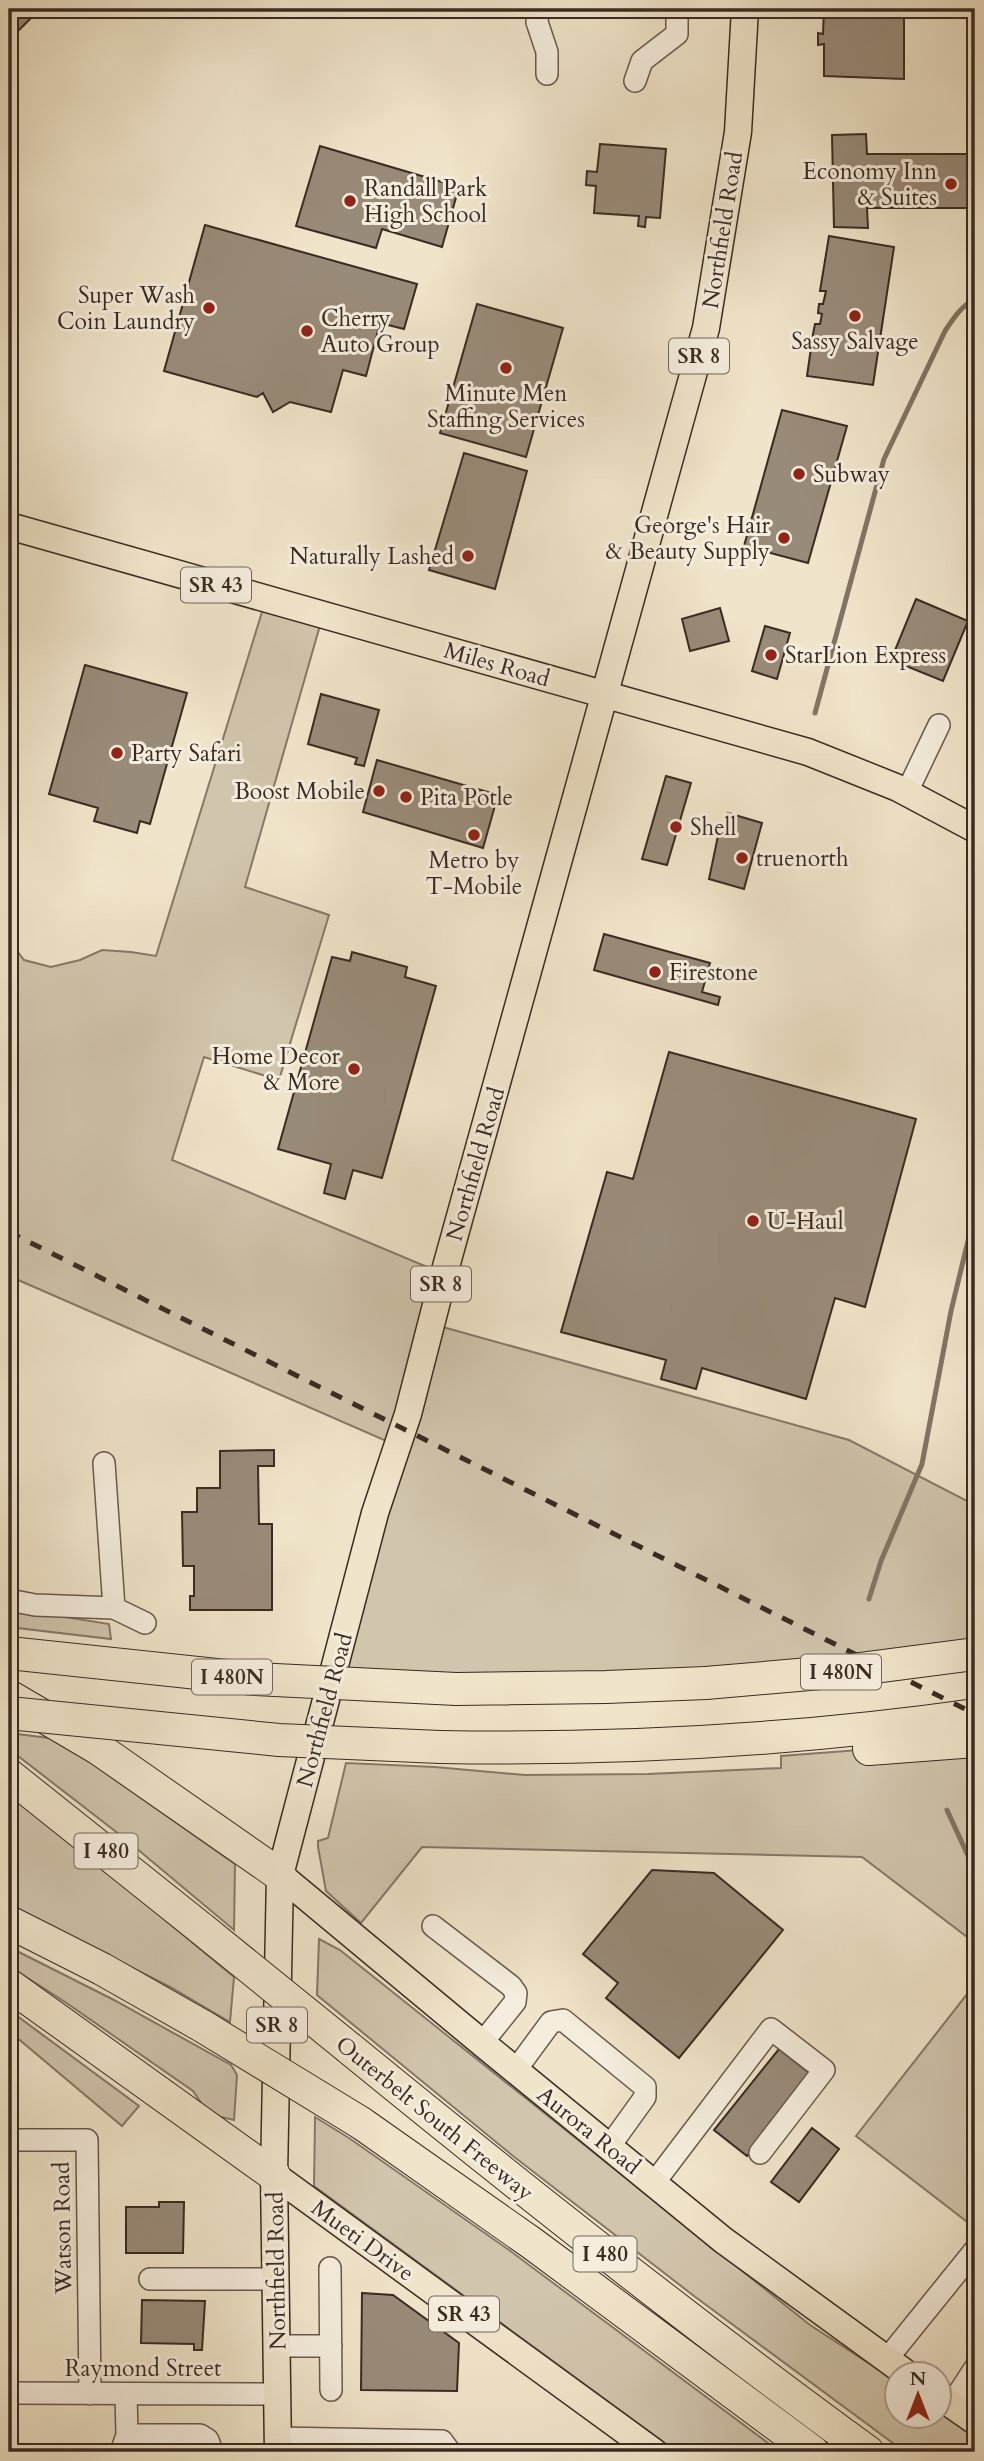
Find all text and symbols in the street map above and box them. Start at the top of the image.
street label: Northfield Road [695,149,750,311]
place label: Economy Inn & Suites [803,156,937,213]
place label: Randall Park High School [364,173,488,230]
marker: Economy Inn & Suites [943,176,959,192]
marker: Randall Park High School [342,193,358,209]
place label: Super Wash Coin Laundry [57,280,195,337]
marker: Super Wash Coin Laundry [201,300,217,316]
place label: Cherry Auto Group [321,303,440,360]
marker: Sassy Salvage [847,308,863,324]
marker: Cherry Auto Group [299,323,315,339]
place label: Sassy Salvage [791,326,919,357]
road number: SR 8 [669,338,729,374]
marker: Minute Men Staffing Services [498,360,514,376]
place label: Minute Men Staffing Services [427,378,585,435]
place label: Subway [813,459,890,490]
marker: Subway [791,466,807,482]
place label: George's Hair & Beauty Supply [606,510,771,567]
marker: George's Hair & Beauty Supply [776,530,792,546]
place label: Naturally Lashed [289,541,455,572]
marker: Naturally Lashed [460,548,476,564]
road number: SR 43 [181,568,251,602]
street label: Miles Road [440,635,554,695]
place label: StarLion Express [785,640,946,671]
marker: StarLion Express [763,647,779,663]
place label: Party Safari [131,738,242,769]
marker: Party Safari [109,745,125,761]
place label: Boost Mobile [234,776,365,807]
place label: Pita Potle [420,782,513,813]
marker: Boost Mobile [371,783,387,799]
marker: Pita Potle [398,789,414,805]
place label: Shell [690,812,736,843]
marker: Shell [668,819,684,835]
marker: Metro by T-Mobile [466,827,482,843]
place label: truenorth [756,843,849,874]
place label: Metro by T-Mobile [426,845,522,902]
marker: truenorth [734,850,750,866]
place label: Firestone [669,957,758,988]
marker: Firestone [647,964,663,980]
place label: Home Decor & More [212,1041,341,1098]
marker: Home Decor & More [346,1061,362,1077]
street label: Northfield Road [439,1083,512,1245]
place label: U-Haul [767,1206,844,1237]
marker: U-Haul [745,1213,761,1229]
road number: SR 8 [411,1266,471,1302]
street label: Northfield Road [289,1629,360,1791]
road number: I 480N [801,1654,881,1690]
road number: I 480N [192,1660,272,1694]
road number: I 480 [74,1834,138,1868]
road number: SR 8 [247,2008,307,2042]
street label: Outerbelt South Freeway [329,2029,540,2208]
street label: Aurora Road [530,2079,648,2182]
street label: Watson Road [46,2161,79,2296]
street label: Northfield Road [260,2191,293,2351]
street label: Mueti Drive [305,2193,420,2288]
road number: I 480 [574,2236,636,2272]
road number: SR 43 [429,2296,499,2332]
street label: Raymond Street [65,2353,221,2384]
north arrow [883,2360,953,2430]
text: N [910,2366,927,2392]

